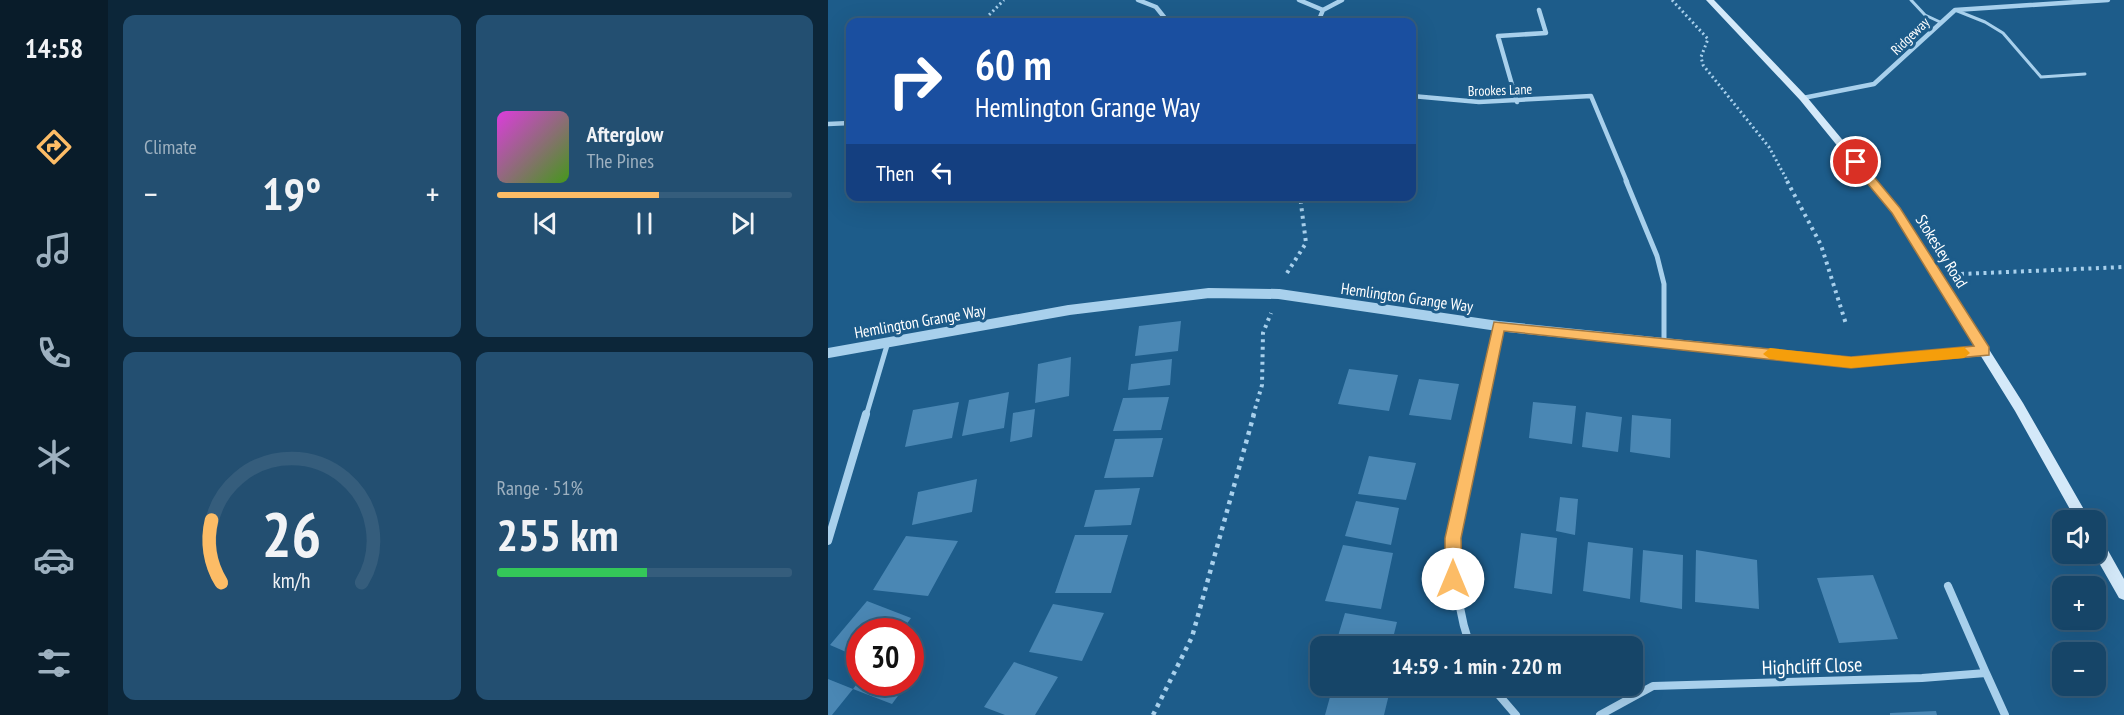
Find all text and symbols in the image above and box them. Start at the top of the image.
street label: Ridgeway [1887,13,1934,59]
text: 14:58 [25,31,83,65]
text: 60 m [975,37,1052,92]
icon: right [876,42,954,120]
street label: Brookes Lane [1467,80,1533,100]
text: Hemlington Grange Way [975,90,1200,124]
text: Afterglow [587,120,663,148]
icon: directions [33,126,75,168]
text: Climate [144,134,197,160]
pin [1830,136,1881,187]
icon: arrive [1839,145,1872,178]
text: The Pines [587,148,654,174]
icon: left [926,156,959,189]
text: Then [876,159,914,187]
text: 19° [262,164,321,222]
text: − [144,172,158,215]
text: + [426,172,440,215]
icon: previous [529,207,562,240]
icon: pause [628,207,661,240]
icon: next [726,207,759,240]
street label: Stokesley Road [1912,211,1972,291]
icon: music [33,229,75,271]
street label: Hemlington Grange Way [1340,278,1474,316]
street label: Hemlington Grange Way [853,300,987,342]
icon: phone [33,332,75,374]
icon: climate [33,436,75,478]
text: Range · 51% [497,475,583,501]
text: 26 [262,493,322,574]
text: 255 km [497,505,619,563]
map controls [2052,510,2106,696]
button: sound [2052,510,2106,564]
icon: car [33,539,75,581]
position arrow [1421,547,1485,611]
text: km/h [273,566,311,594]
button: + [2052,576,2106,630]
speed limit sign: 30 [846,618,924,696]
icon: filters [33,642,75,684]
button: − [2052,642,2106,696]
street label: Highcliff Close [1761,651,1863,681]
text: 14:59 · 1 min · 220 m [1391,652,1562,680]

